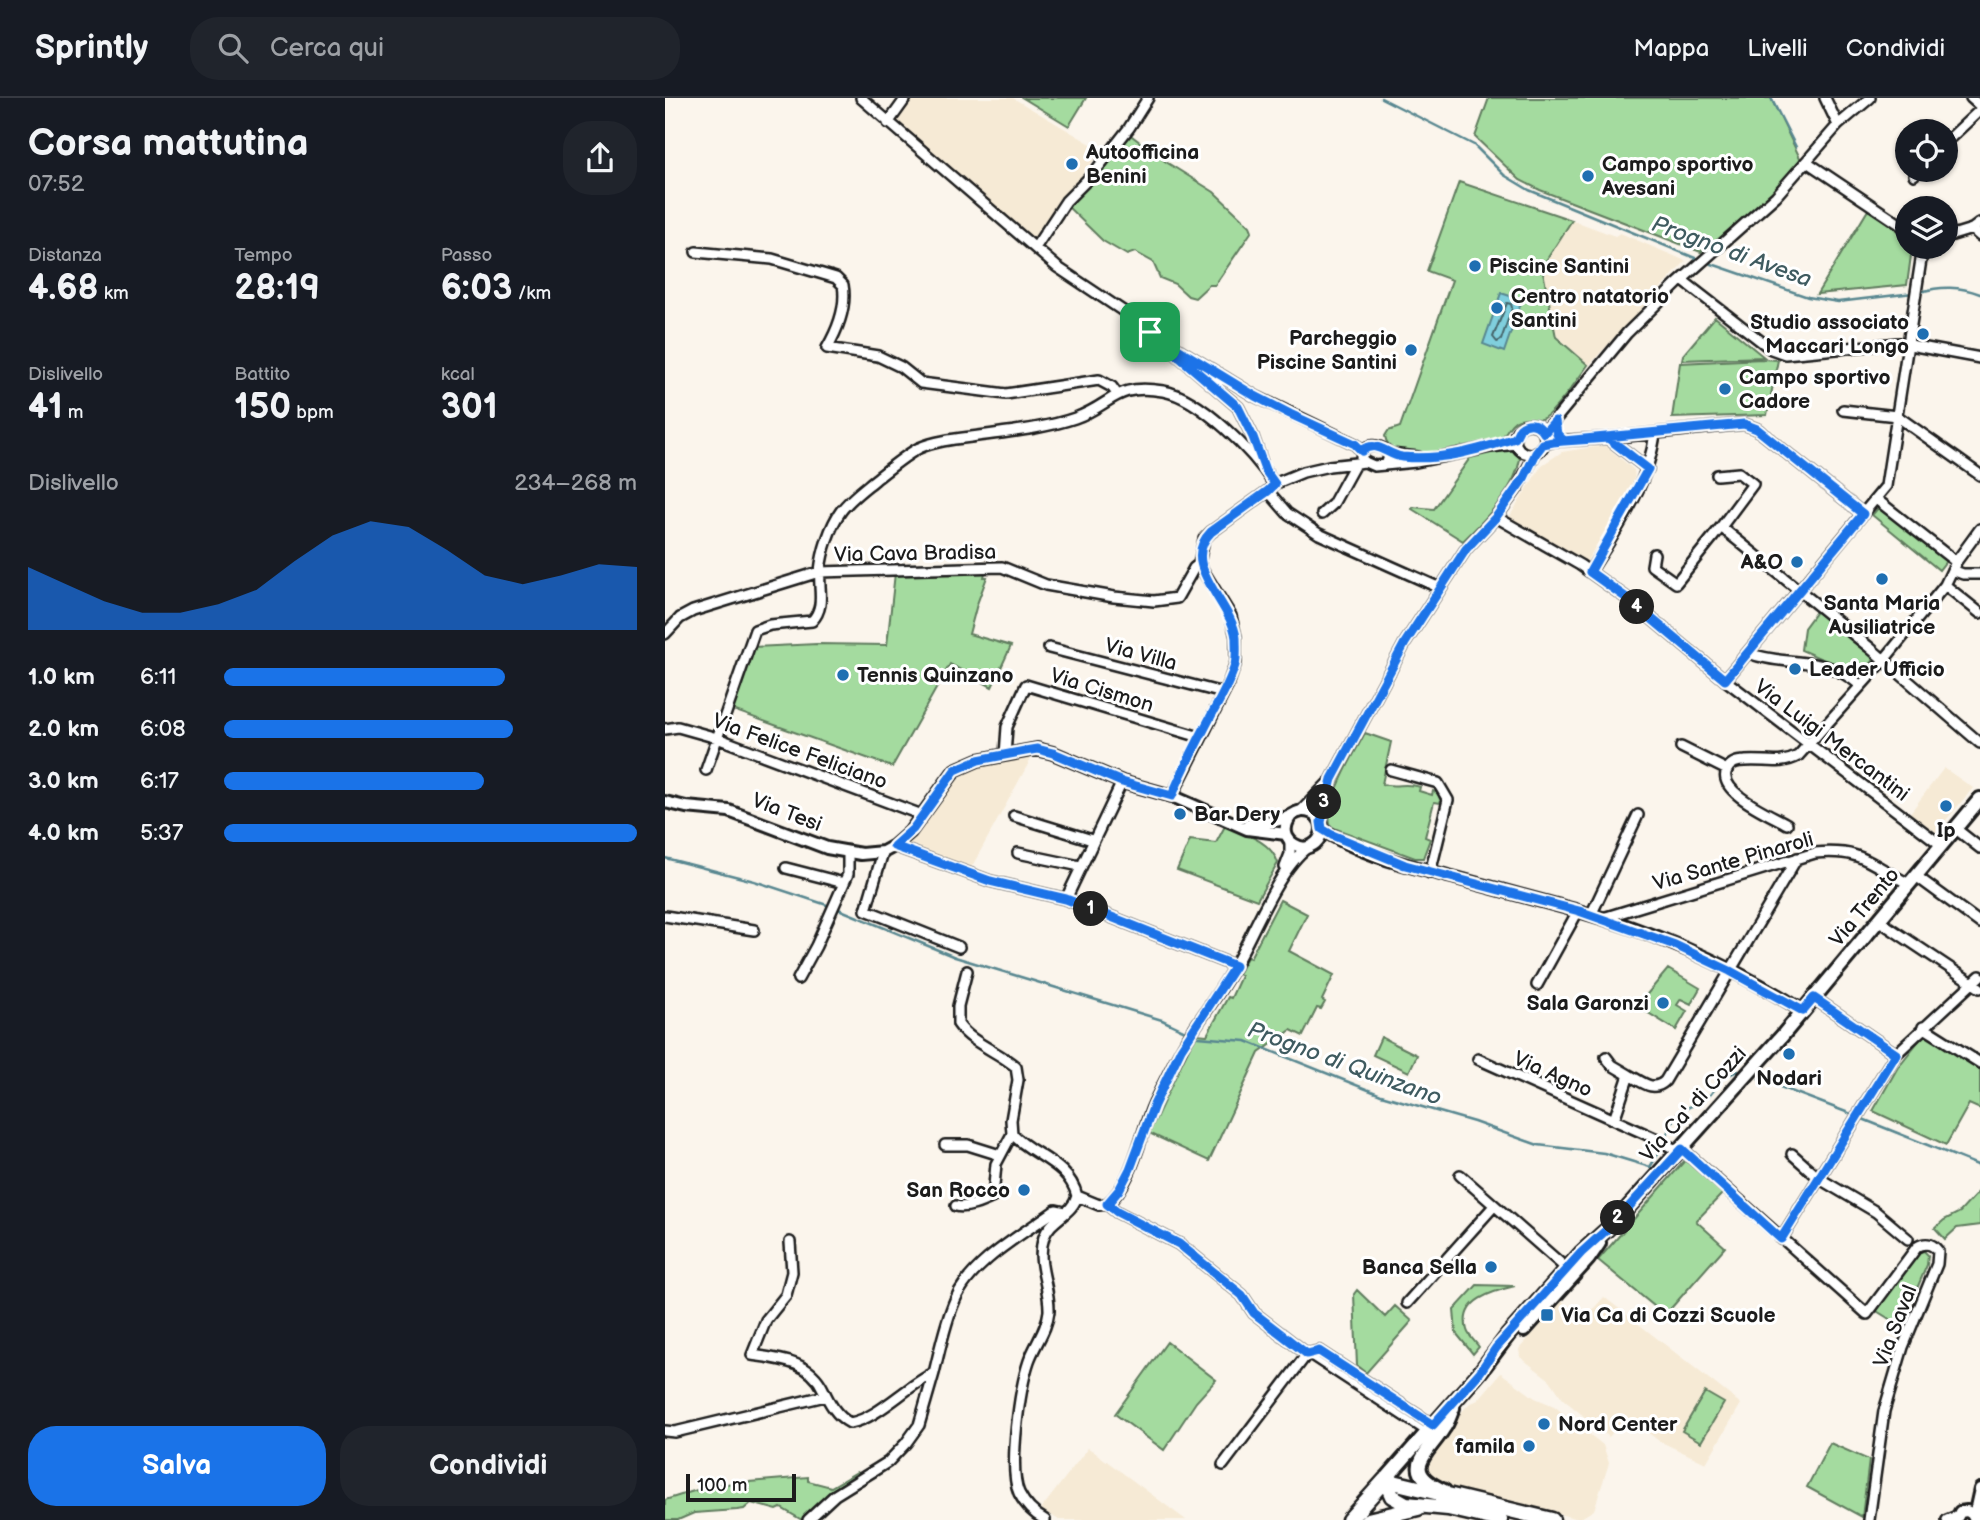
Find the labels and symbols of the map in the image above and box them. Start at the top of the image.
place label: Autoofficina Benini [1085,140,1199,189]
place label: Campo sportivo Avesani [1601,152,1753,201]
marker: Autoofficina Benini [1064,156,1080,172]
marker: Campo sportivo Avesani [1580,168,1596,184]
water label: Progno di Avesa [1648,210,1816,294]
place label: Piscine Santini [1489,254,1629,279]
marker: Piscine Santini [1467,258,1483,274]
place label: Centro natatorio Santini [1511,284,1669,333]
marker: Centro natatorio Santini [1489,300,1505,316]
pin [1120,302,1180,362]
place label: Studio associato Maccari Longo [1750,310,1909,359]
place label: Parcheggio Piscine Santini [1257,326,1397,375]
marker: Studio associato Maccari Longo [1915,326,1931,342]
marker: Parcheggio Piscine Santini [1403,342,1419,358]
place label: Campo sportivo Cadore [1739,365,1890,414]
marker: Campo sportivo Cadore [1717,381,1733,397]
street label: Via Cava Bradisa [834,540,996,567]
place label: A&O [1740,550,1783,575]
marker: A&O [1789,554,1805,570]
marker: Santa Maria Ausiliatrice [1874,571,1890,587]
pin: 4 [1619,589,1655,624]
place label: Santa Maria Ausiliatrice [1824,591,1940,640]
street label: Via Villa [1102,633,1180,676]
place label: Leader Ufficio [1809,657,1945,682]
marker: Leader Ufficio [1787,661,1803,677]
place label: Tennis Quinzano [857,663,1013,688]
street label: Via Cismon [1047,663,1157,718]
marker: Tennis Quinzano [835,667,851,683]
street label: Via Luigi Mercantini [1749,674,1914,807]
street label: Via Felice Feliciano [709,708,891,795]
pin: 3 [1307,784,1341,820]
street label: Via Tesi [748,788,825,837]
marker: Ip [1938,798,1954,814]
place label: Bar Dery [1194,802,1280,827]
marker: Bar Dery [1172,806,1188,822]
place label: Ip [1936,818,1956,843]
street label: Via Sante Pinaroli [1650,827,1816,896]
street label: Via Trento [1824,863,1905,952]
pin: 1 [1073,892,1109,926]
place label: Sala Garonzi [1527,991,1649,1016]
marker: Sala Garonzi [1655,995,1671,1011]
water label: Progno di Quinzano [1244,1016,1446,1112]
street label: Via Ca' di Cozzi [1635,1041,1752,1167]
street label: Via Agno [1509,1046,1596,1103]
marker: Nodari [1781,1046,1797,1062]
place label: Nodari [1756,1066,1822,1091]
place label: San Rocco [907,1178,1010,1203]
marker: San Rocco [1016,1182,1032,1198]
pin: 2 [1601,1200,1635,1236]
place label: Banca Sella [1362,1255,1477,1280]
marker: Banca Sella [1483,1259,1499,1275]
street label: Via Saval [1868,1282,1923,1371]
place label: Via Ca di Cozzi Scuole [1561,1303,1776,1328]
marker: Via Ca di Cozzi Scuole [1539,1307,1555,1323]
place label: Nord Center [1558,1412,1678,1437]
marker: Nord Center [1536,1416,1552,1432]
place label: famila [1455,1434,1515,1459]
marker: famila [1521,1438,1537,1454]
scale bar [686,1471,796,1503]

